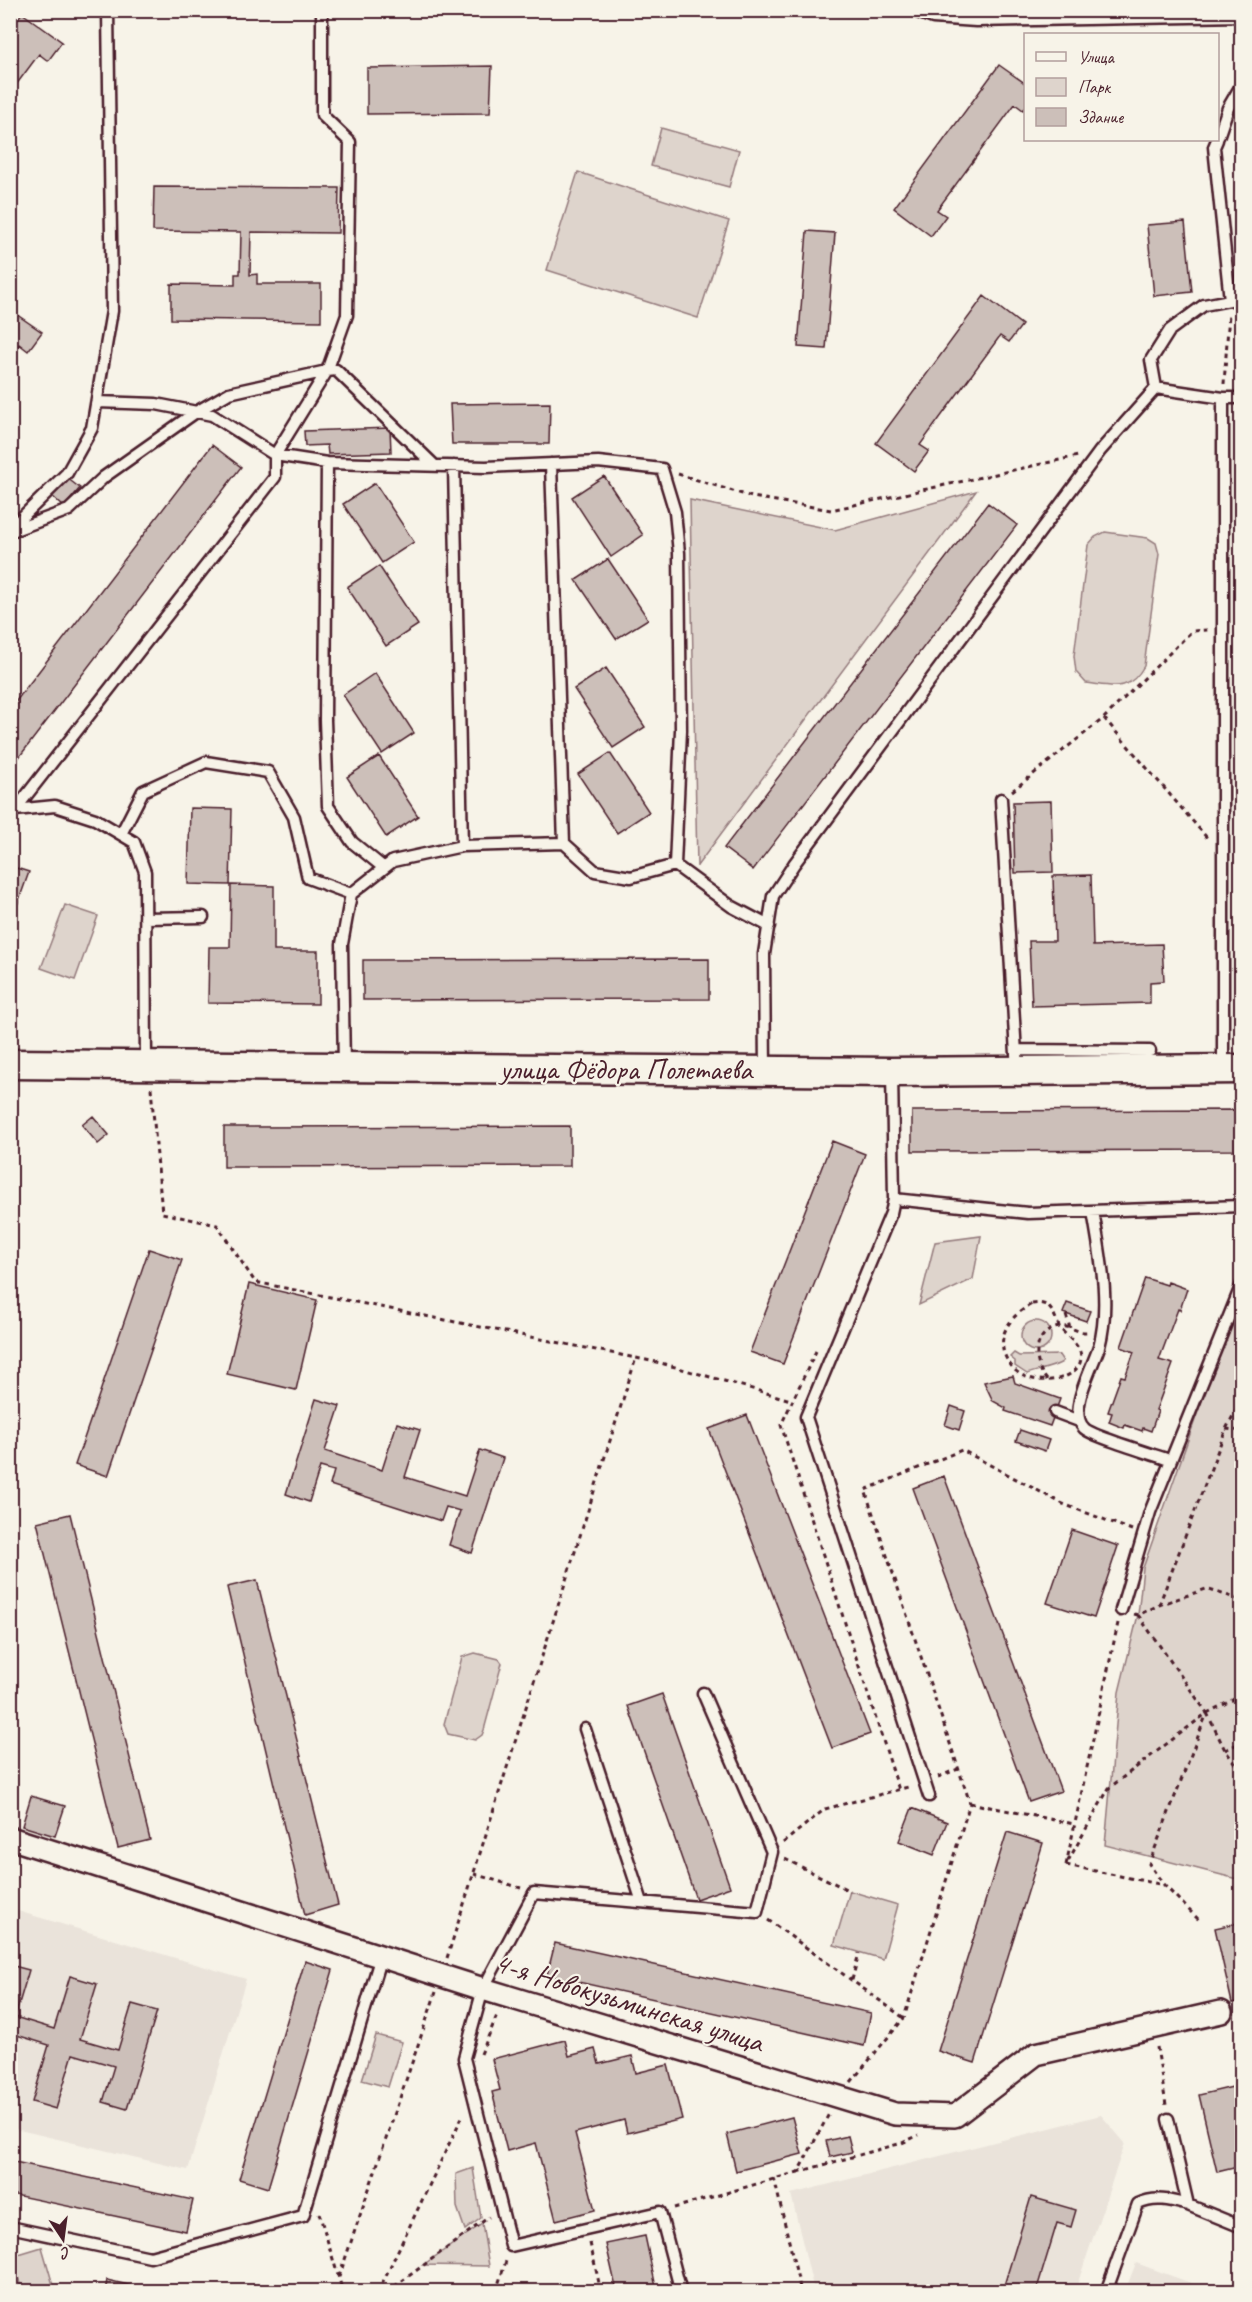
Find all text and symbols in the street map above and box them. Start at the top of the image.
legend [1024,33,1219,141]
text: Улица [1078,46,1115,68]
text: Парк [1078,76,1112,98]
text: Здание [1078,106,1124,128]
street label: улица Фёдора Полетаева [498,1050,754,1088]
street label: 4-я Новокузьминская улица [490,1943,770,2062]
north arrow [33,2209,93,2269]
text: С [58,2242,72,2264]

